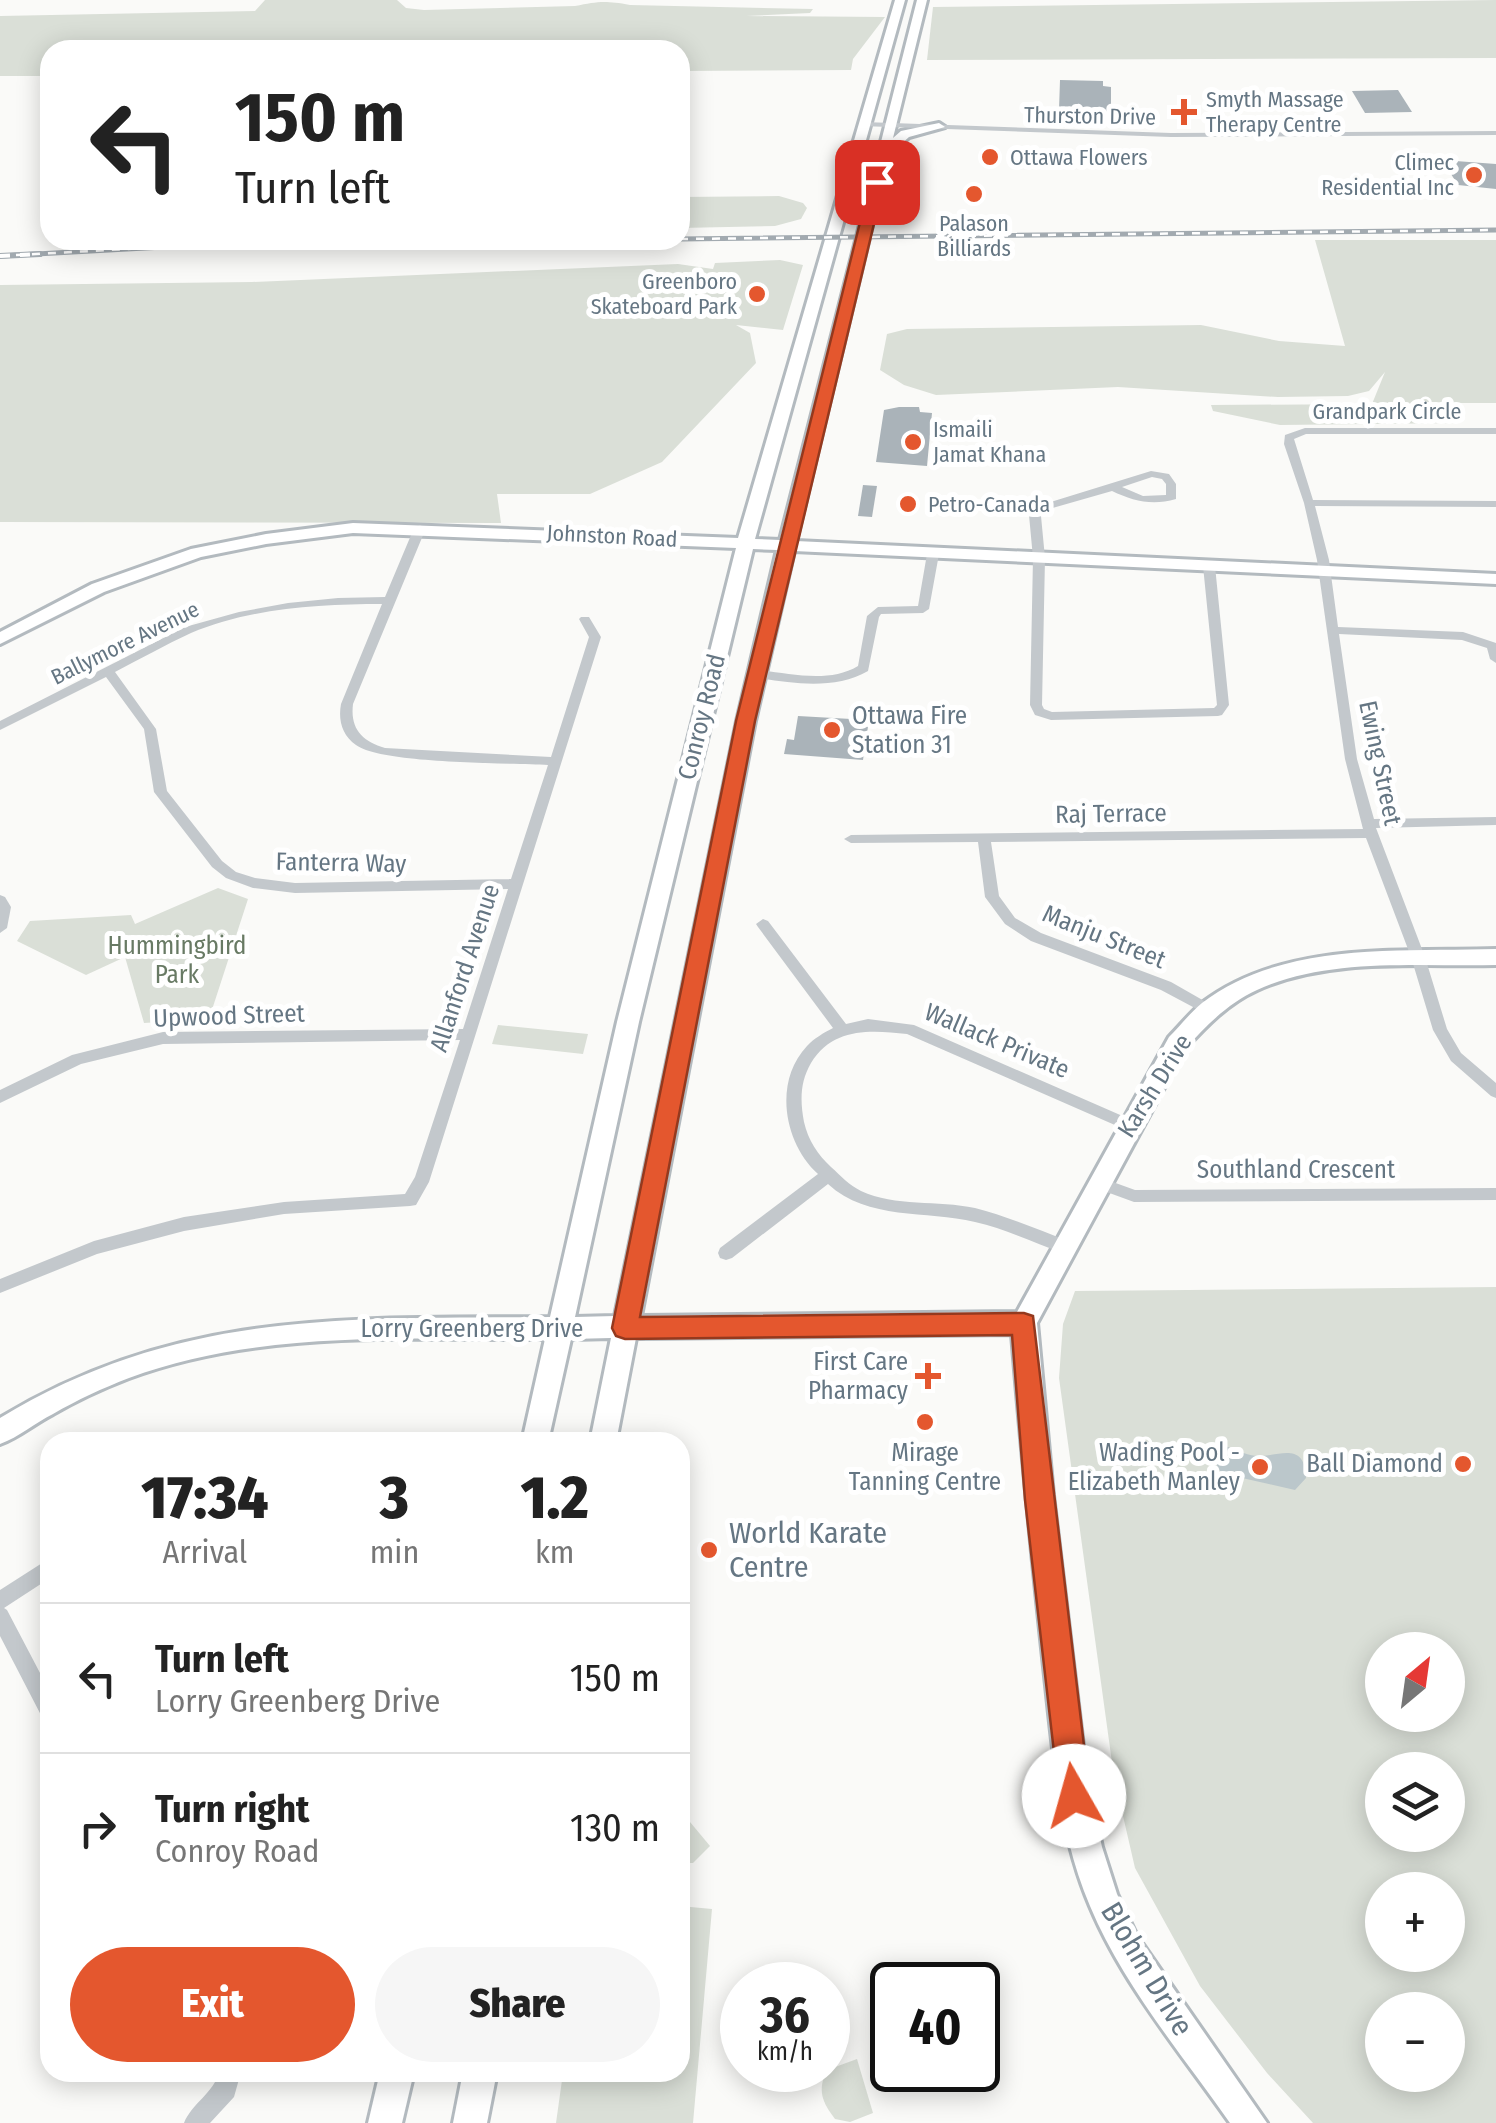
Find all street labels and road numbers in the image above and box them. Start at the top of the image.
street label: Thurston Drive [1024,101,1156,131]
street label: Grandpark Circle [1313,398,1461,425]
street label: Johnston Road [546,519,678,553]
street label: Ballymore Avenue [46,595,204,691]
street label: Conroy Road [672,651,732,783]
street label: Ewing Street [1352,698,1408,829]
street label: Raj Terrace [1055,798,1167,830]
street label: Fanterra Way [275,847,407,879]
street label: Allanford Avenue [424,880,506,1056]
street label: Manju Street [1038,899,1171,976]
street label: Wallack Private [920,997,1074,1085]
street label: Upwood Street [153,998,306,1034]
street label: Karsh Drive [1111,1029,1199,1143]
street label: Southland Crescent [1197,1155,1396,1185]
street label: Lorry Greenberg Drive [361,1314,583,1344]
street label: Blohm Drive [1093,1896,1201,2042]

